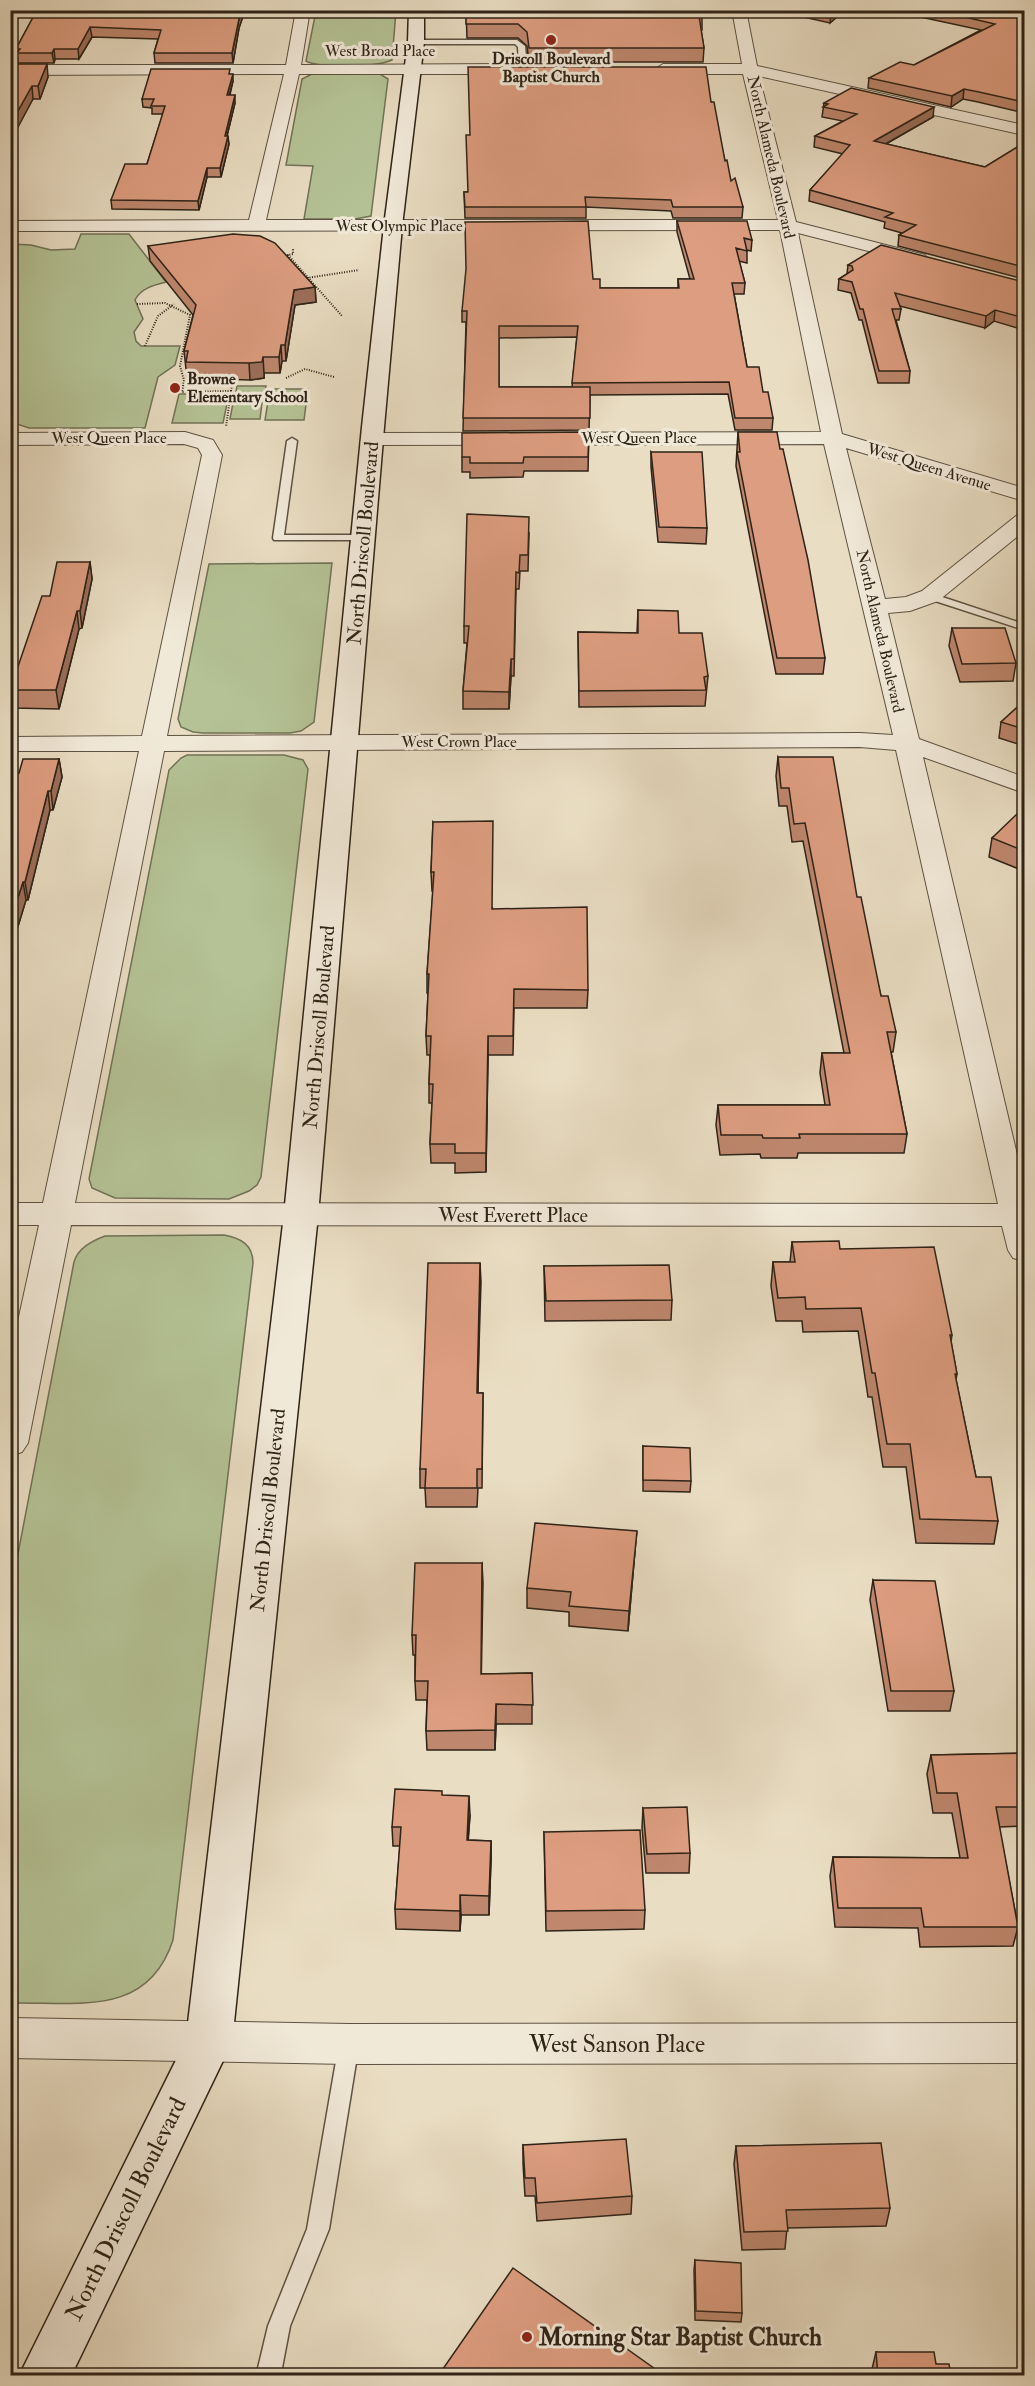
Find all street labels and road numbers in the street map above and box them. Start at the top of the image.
street label: West Broad Place [324,41,436,61]
street label: North Alameda Boulevard [743,74,800,241]
street label: West Olympic Place [334,216,463,237]
street label: West Queen Place [50,428,167,448]
street label: West Queen Place [580,428,697,448]
street label: West Queen Avenue [864,438,994,495]
street label: North Driscoll Boulevard [342,440,384,646]
street label: North Alameda Boulevard [852,548,909,715]
street label: West Crown Place [400,732,517,752]
street label: North Driscoll Boulevard [298,924,340,1130]
street label: West Everett Place [437,1203,588,1228]
street label: North Driscoll Boulevard [245,1407,291,1613]
street label: West Sanson Place [528,2029,705,2060]
street label: North Driscoll Boulevard [58,2092,194,2326]

